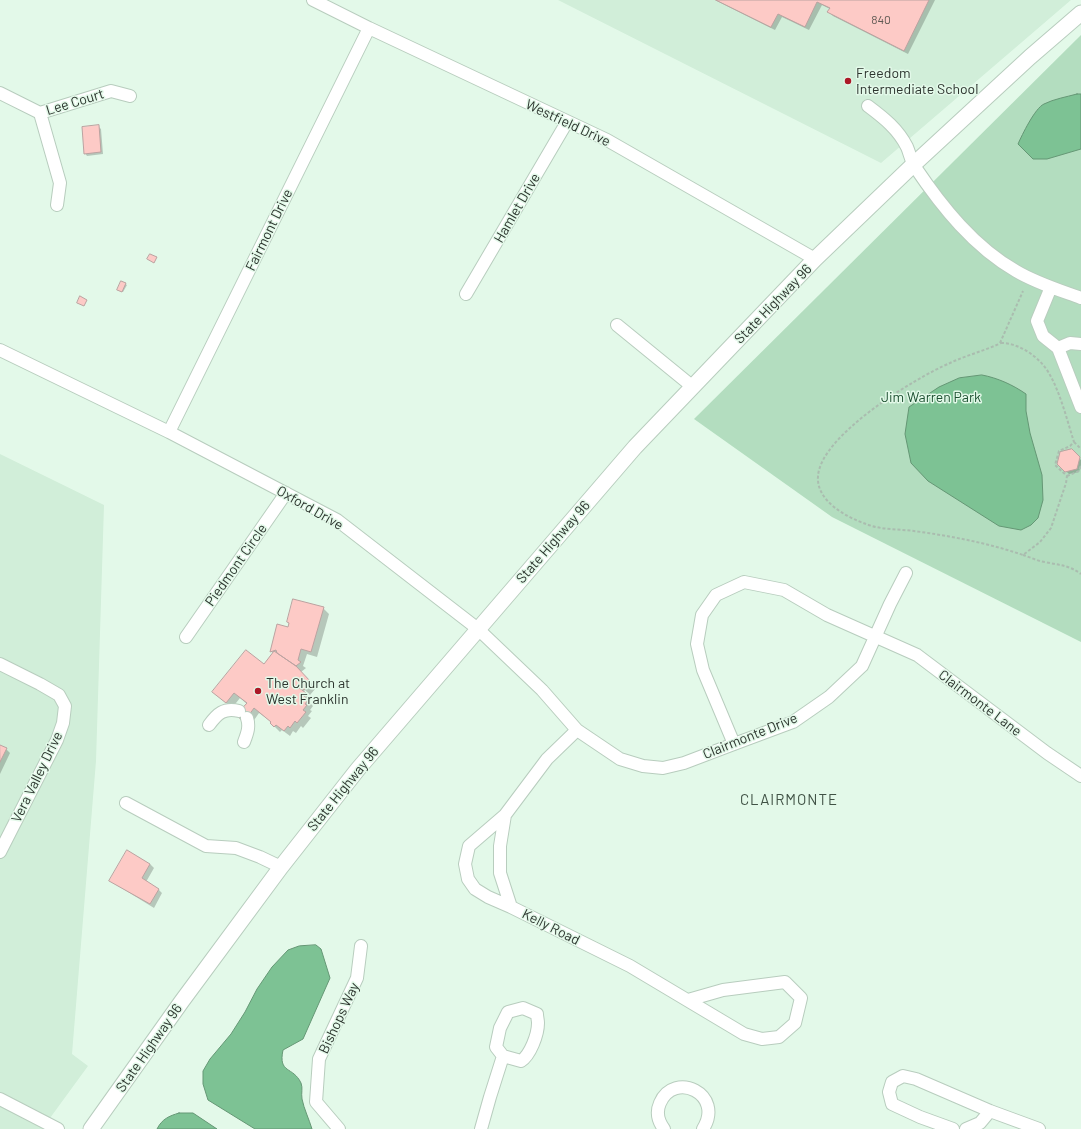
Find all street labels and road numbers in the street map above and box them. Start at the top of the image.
street label: Lee Court [44,85,106,119]
street label: Westfield Drive [523,96,613,150]
street label: Hamlet Drive [490,170,544,246]
street label: Fairmont Drive [242,186,296,274]
street label: State Highway 96 [731,261,815,347]
street label: Oxford Drive [274,482,346,534]
street label: State Highway 96 [513,497,593,587]
street label: Piedmont Circle [201,521,271,609]
street label: Clairmonte Lane [935,666,1025,740]
street label: Clairmonte Drive [700,709,800,763]
street label: Vera Valley Drive [8,729,66,825]
street label: State Highway 96 [304,743,382,835]
street label: Kelly Road [519,905,583,949]
street label: Bishops Way [315,980,363,1056]
street label: State Highway 96 [112,1001,186,1095]

